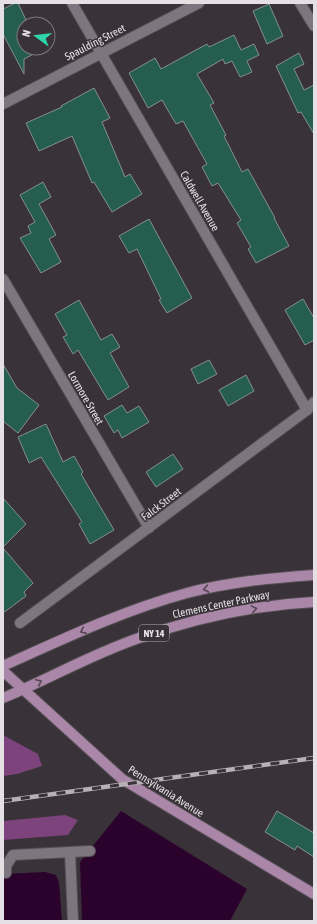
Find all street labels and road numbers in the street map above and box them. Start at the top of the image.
street label: Spaulding Street [63,22,127,62]
street label: Caldwell Avenue [178,169,222,233]
street label: Lormore Street [66,369,106,427]
street label: Falck Street [139,485,183,523]
street label: Clemens Center Parkway [171,588,271,620]
road number: NY 14 [139,625,169,641]
street label: Pennsylvania Avenue [126,763,206,819]

